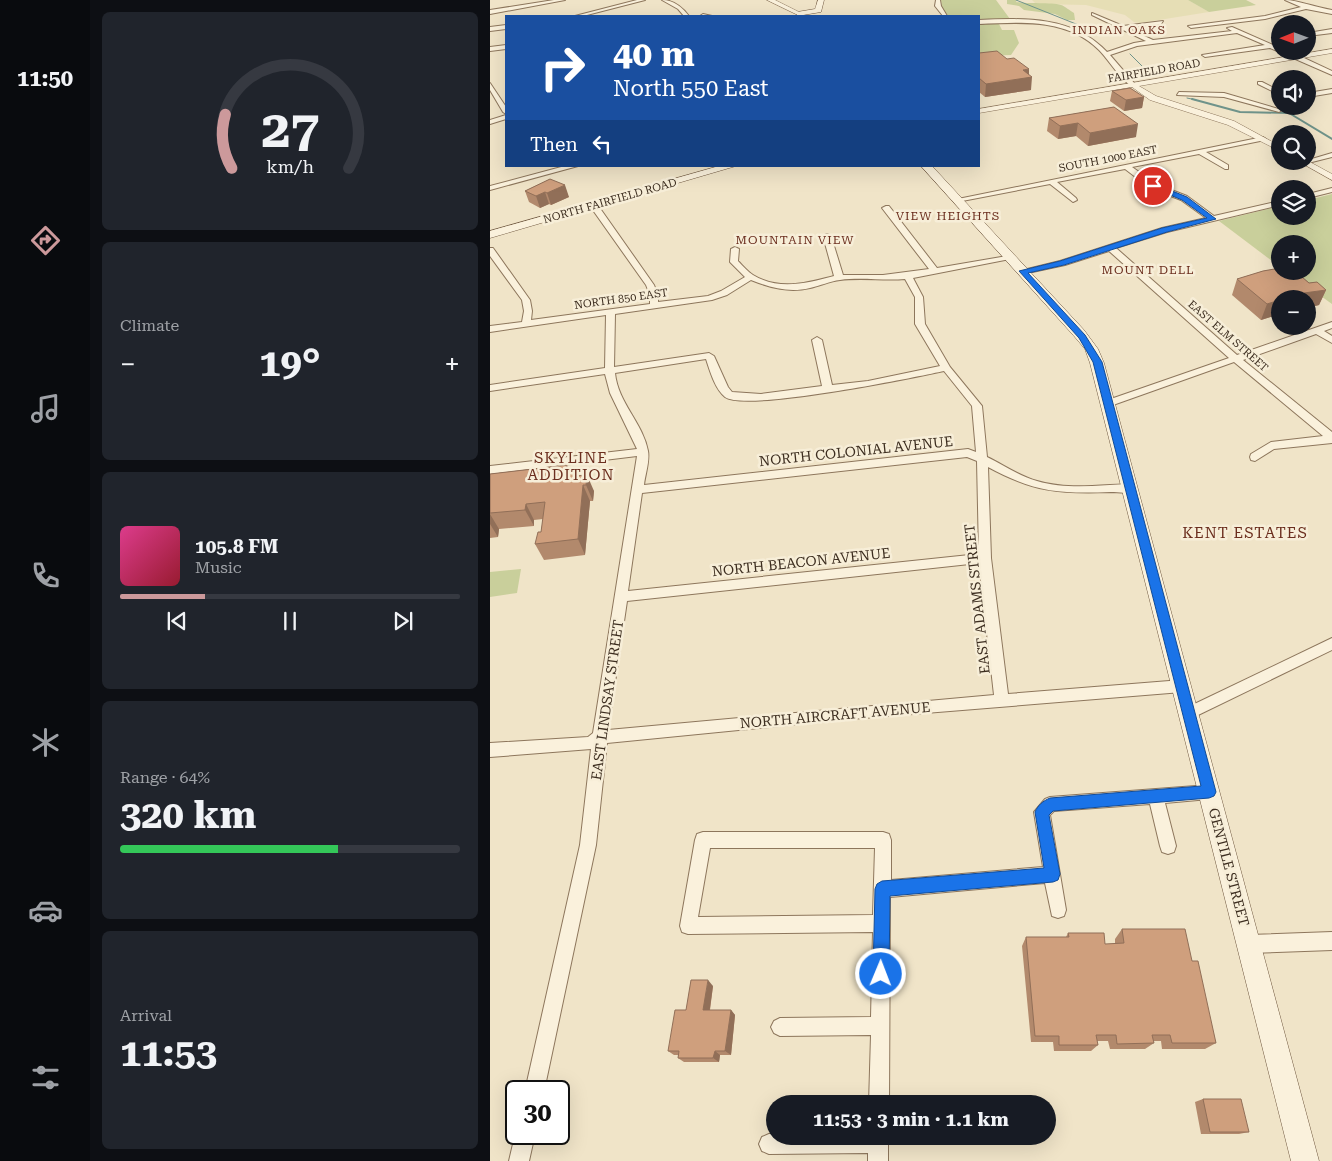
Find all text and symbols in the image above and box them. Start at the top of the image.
north arrow [1271,15,1316,60]
map controls [1271,15,1316,335]
district label: INDIAN OAKS [1072,23,1166,37]
text: 40 m [613,34,695,75]
icon: right [530,35,595,100]
street label: FAIRFIELD ROAD [1107,56,1201,86]
text: 11:50 [17,66,73,91]
button: sound [1271,70,1316,115]
text: North 550 East [613,76,769,101]
text: 27 [261,99,319,160]
button: search [1271,125,1316,170]
icon: left [588,130,616,158]
text: Then [530,133,578,156]
street label: SOUTH 1000 EAST [1058,143,1158,175]
text: km/h [266,156,314,177]
pin [1132,165,1174,207]
icon: arrive [1139,172,1167,200]
street label: NORTH FAIRFIELD ROAD [542,176,678,226]
button: layers [1271,180,1316,225]
district label: VIEW HEIGHTS [896,209,1000,223]
icon: directions [28,223,63,258]
district label: MOUNTAIN VIEW [736,233,855,247]
button: + [1271,235,1316,280]
district label: MOUNT DELL [1101,263,1195,277]
street label: NORTH 850 EAST [573,286,669,312]
button: − [1271,290,1316,335]
street label: EAST ELM STREET [1185,298,1271,374]
text: Climate [120,316,179,335]
text: 19° [259,341,321,385]
text: − [120,348,136,381]
text: + [444,348,460,381]
icon: music [28,391,63,426]
street label: NORTH COLONIAL AVENUE [758,433,954,469]
district label: SKYLINE ADDITION [528,449,614,484]
street label: EAST ADAMS STREET [961,523,993,675]
district label: KENT ESTATES [1182,524,1308,542]
text: 105.8 FM [195,535,278,558]
street label: NORTH BEACON AVENUE [711,545,891,579]
icon: phone [28,558,63,593]
text: Music [195,558,242,577]
icon: previous [163,607,191,635]
icon: pause [276,607,304,635]
icon: next [389,607,417,635]
street label: EAST LINDSAY STREET [588,619,626,781]
street label: NORTH AIRCRAFT AVENUE [739,699,931,731]
icon: climate [28,725,63,760]
text: Range · 64% [120,768,210,787]
text: 320 km [120,793,256,837]
street label: GENTILE STREET [1206,806,1252,928]
icon: car [28,893,63,928]
position arrow [854,947,906,999]
text: Arrival [120,1006,172,1025]
text: 11:53 [120,1031,217,1075]
icon: filters [28,1060,63,1095]
speed limit sign: 30 [505,1080,570,1145]
text: 11:53 · 3 min · 1.1 km [813,1108,1009,1131]

